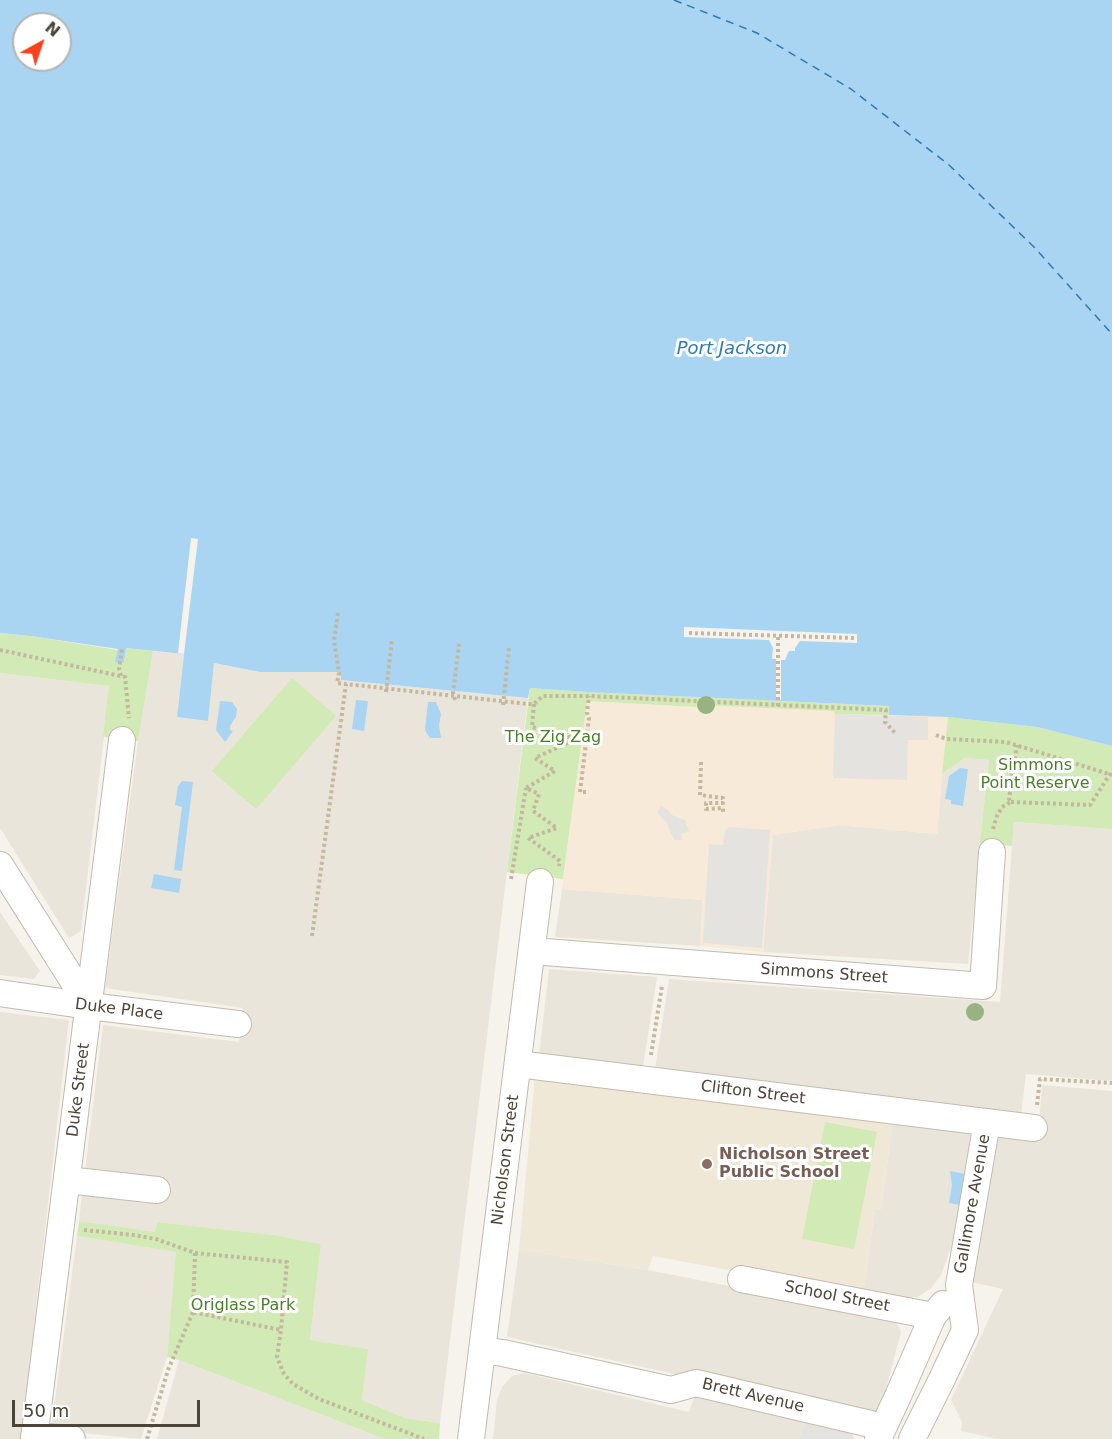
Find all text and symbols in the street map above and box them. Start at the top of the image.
north arrow [12,12,72,72]
text: N [41,18,64,41]
water label: Port Jackson [677,338,787,360]
park label: The Zig Zag [505,728,601,748]
park label: Simmons Point Reserve [980,756,1090,794]
street label: Simmons Street [760,960,888,988]
street label: Duke Place [74,995,164,1025]
street label: Duke Street [64,1042,94,1138]
street label: Clifton Street [700,1077,806,1109]
street label: Nicholson Street [488,1094,524,1226]
street label: Gallimore Avenue [951,1133,995,1275]
place label: Nicholson Street Public School [719,1145,869,1183]
marker: Nicholson Street Public School [700,1157,714,1171]
street label: School Street [783,1277,891,1317]
park label: Origlass Park [191,1296,295,1316]
street label: Brett Avenue [700,1375,806,1417]
scale bar [15,1388,202,1426]
text: 50 m [23,1400,69,1421]

